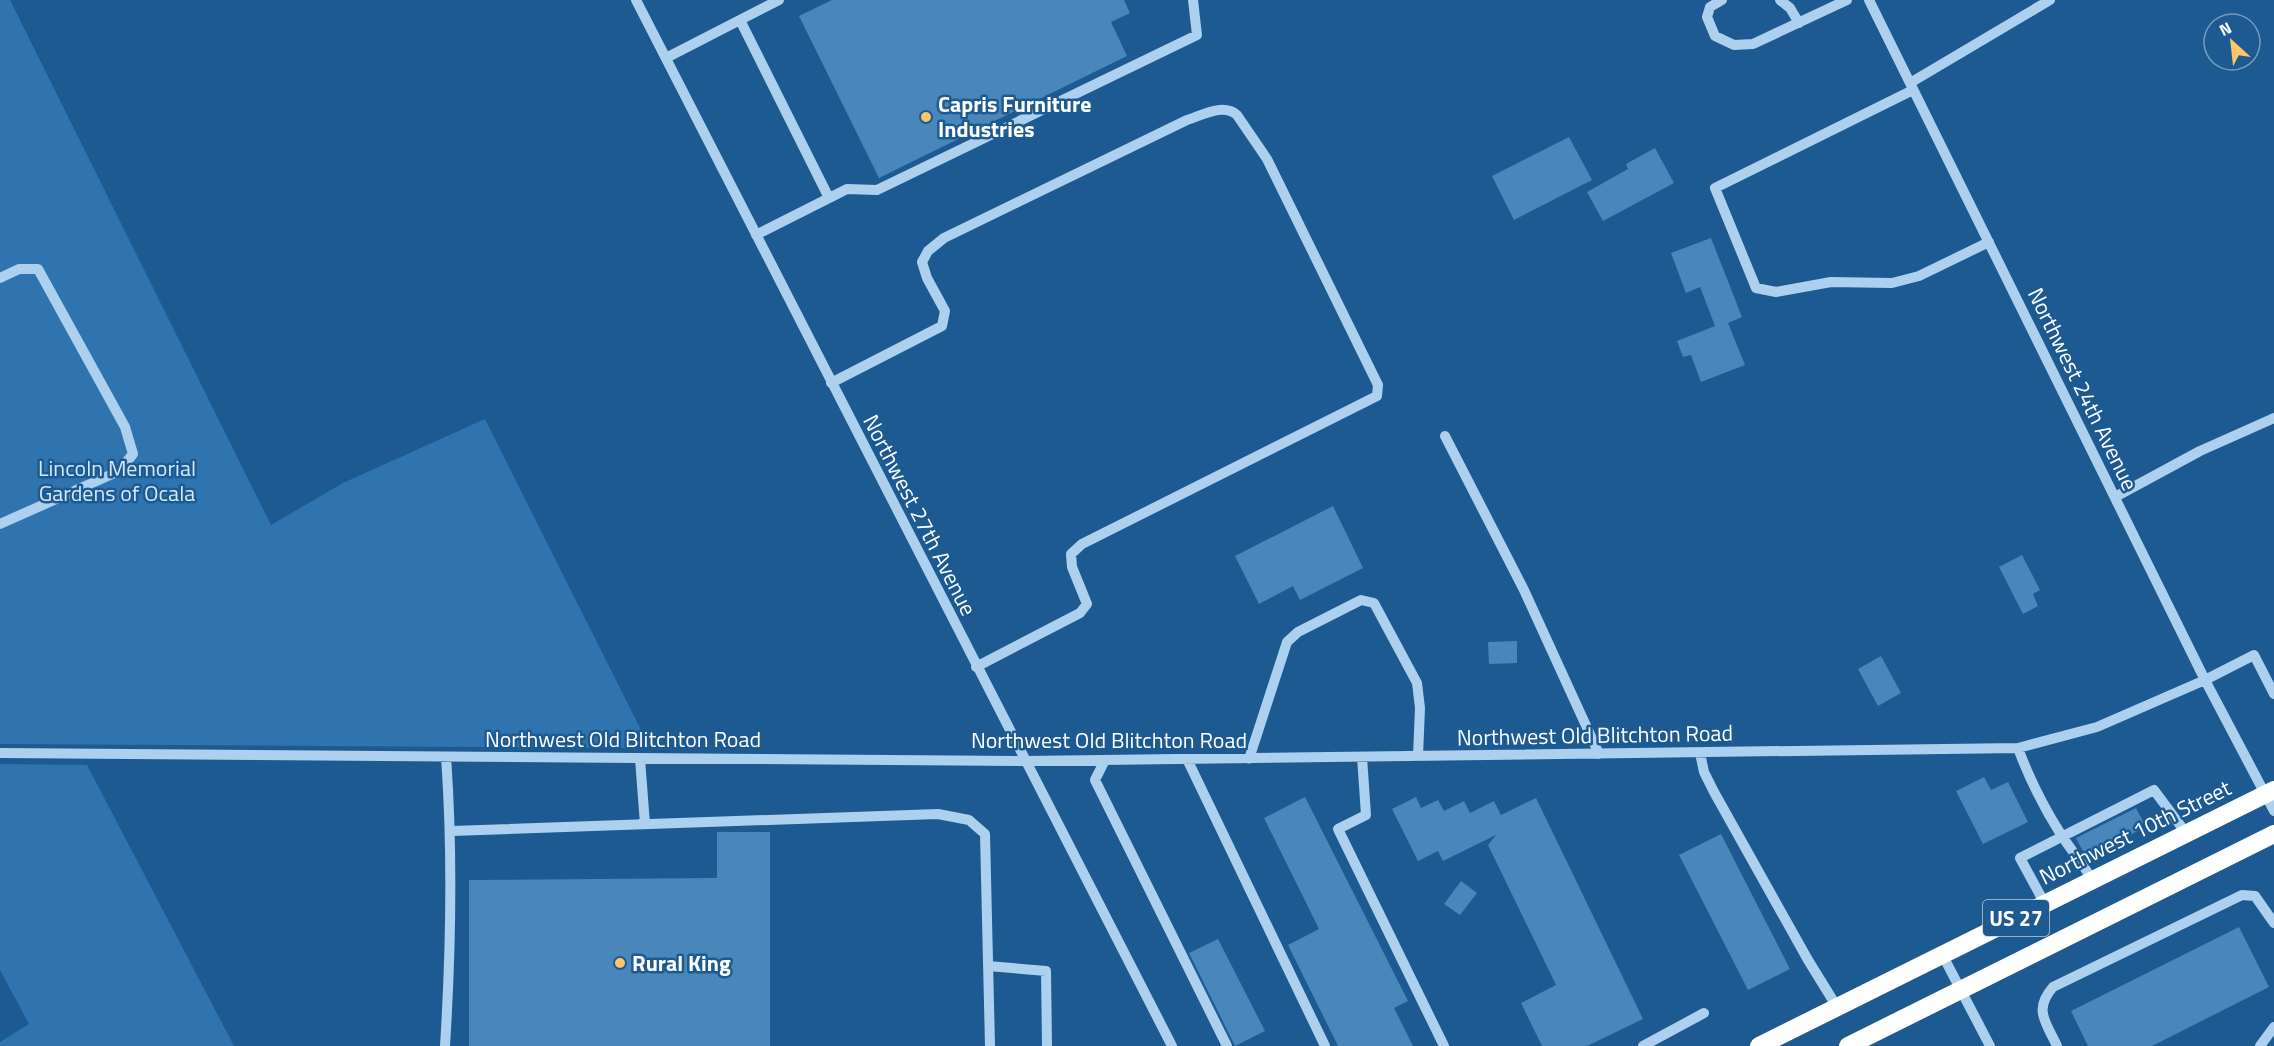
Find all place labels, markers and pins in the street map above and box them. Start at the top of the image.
place label: Capris Furniture Industries [938,87,1091,146]
marker: Capris Furniture Industries [919,110,933,124]
place label: Rural King [632,946,731,980]
marker: Rural King [613,956,627,970]

